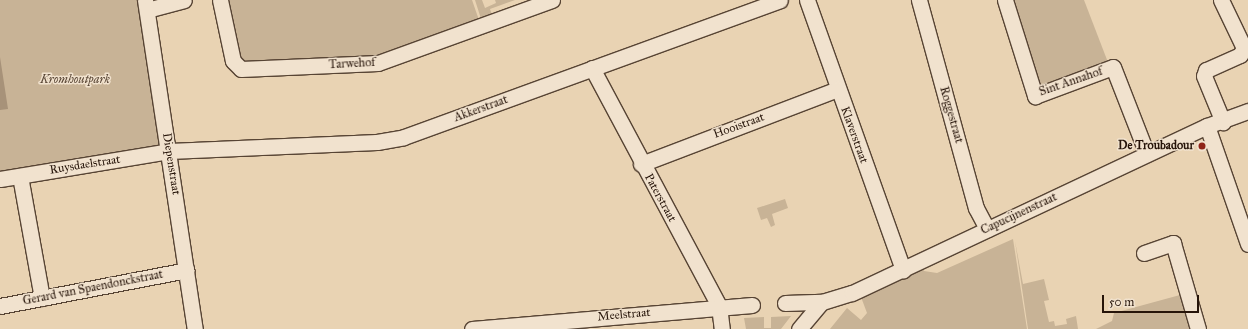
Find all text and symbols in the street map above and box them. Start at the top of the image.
street label: Tarwehof [328,56,376,72]
street label: Sint Annahof [1037,64,1105,100]
park label: Kromhoutpark [40,73,110,87]
street label: Roggestraat [936,85,966,145]
street label: Akkerstraat [452,93,510,125]
street label: Klaverstraat [837,105,871,165]
street label: Hooistraat [711,110,767,142]
street label: Diepenstraat [159,132,183,196]
place label: De Troubadour [1118,139,1194,153]
marker: De Troubadour [1197,141,1207,151]
street label: Ruysdaelstraat [49,152,121,178]
street label: Paterstraat [641,171,679,225]
street label: Capucijnenstraat [979,190,1059,238]
street label: Gerard van Spaendonckstraat [22,267,164,309]
scale bar [1104,287,1201,313]
text: 50 m [1109,295,1134,309]
street label: Meelstraat [597,306,651,324]

